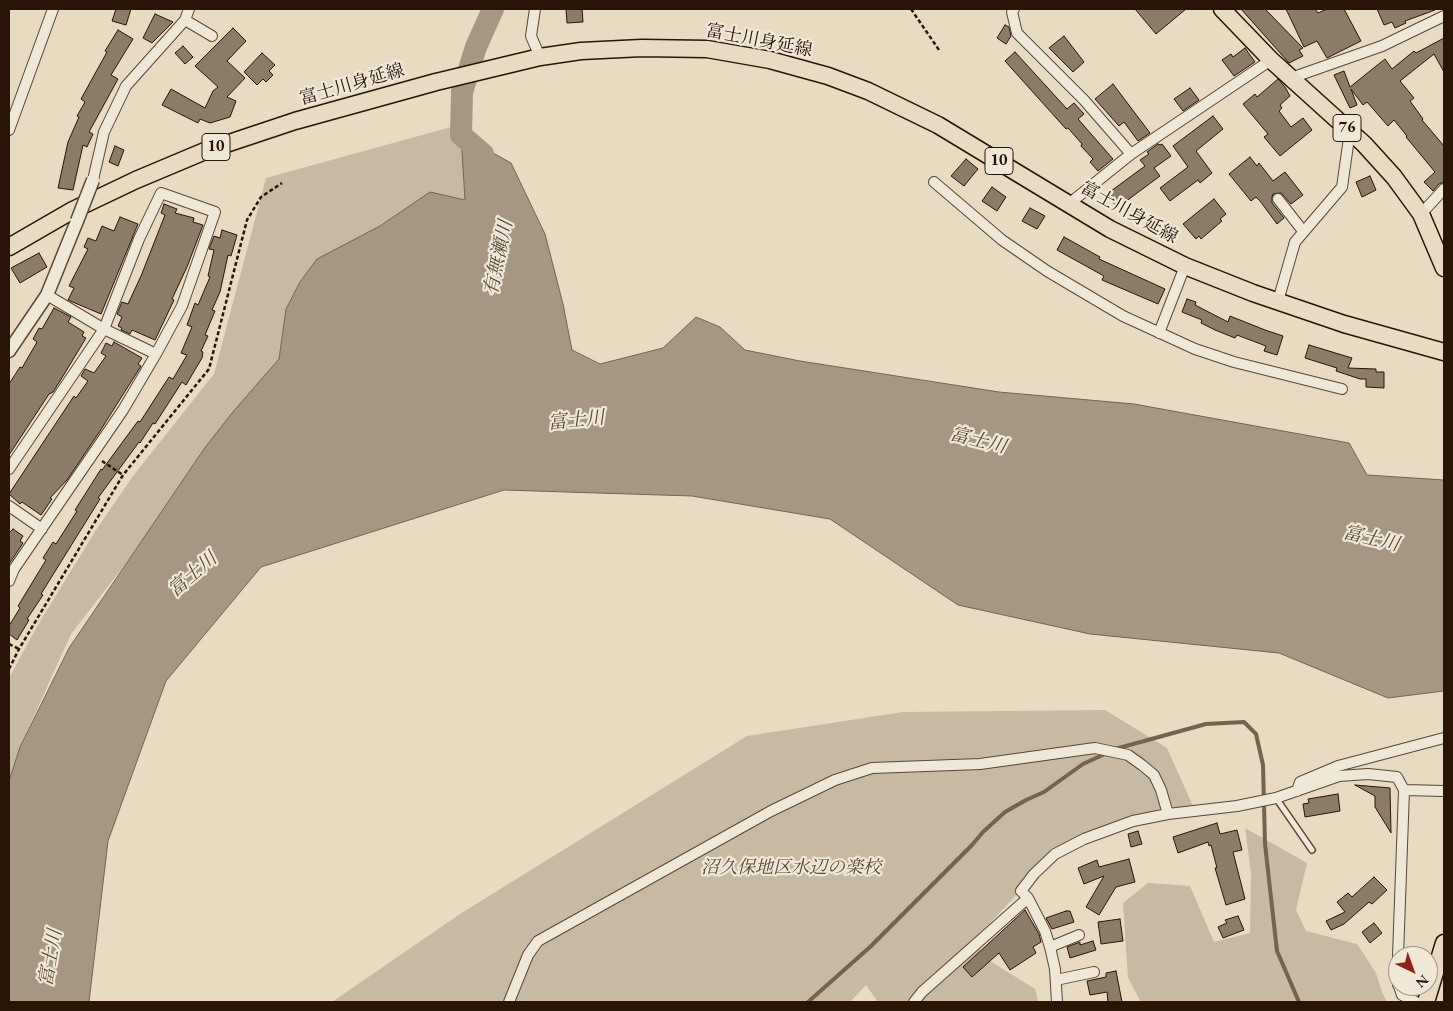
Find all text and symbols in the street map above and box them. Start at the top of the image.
street label: 富士川身延線 [704,20,814,62]
street label: 富士川身延線 [297,60,407,110]
road number: 76 [1333,115,1361,142]
road number: 10 [202,134,230,160]
road number: 10 [985,148,1013,175]
street label: 富士川身延線 [1077,177,1181,249]
water label: 有無瀬川 [480,218,518,298]
water label: 富士川 [546,407,606,435]
water label: 富士川 [948,423,1008,459]
water label: 富士川 [1341,521,1401,557]
water label: 富士川 [164,548,222,602]
park label: 沼久保地区水辺の楽校 [701,857,881,879]
water label: 富士川 [35,928,67,988]
north arrow [1388,946,1438,996]
text: N [1412,971,1433,992]

